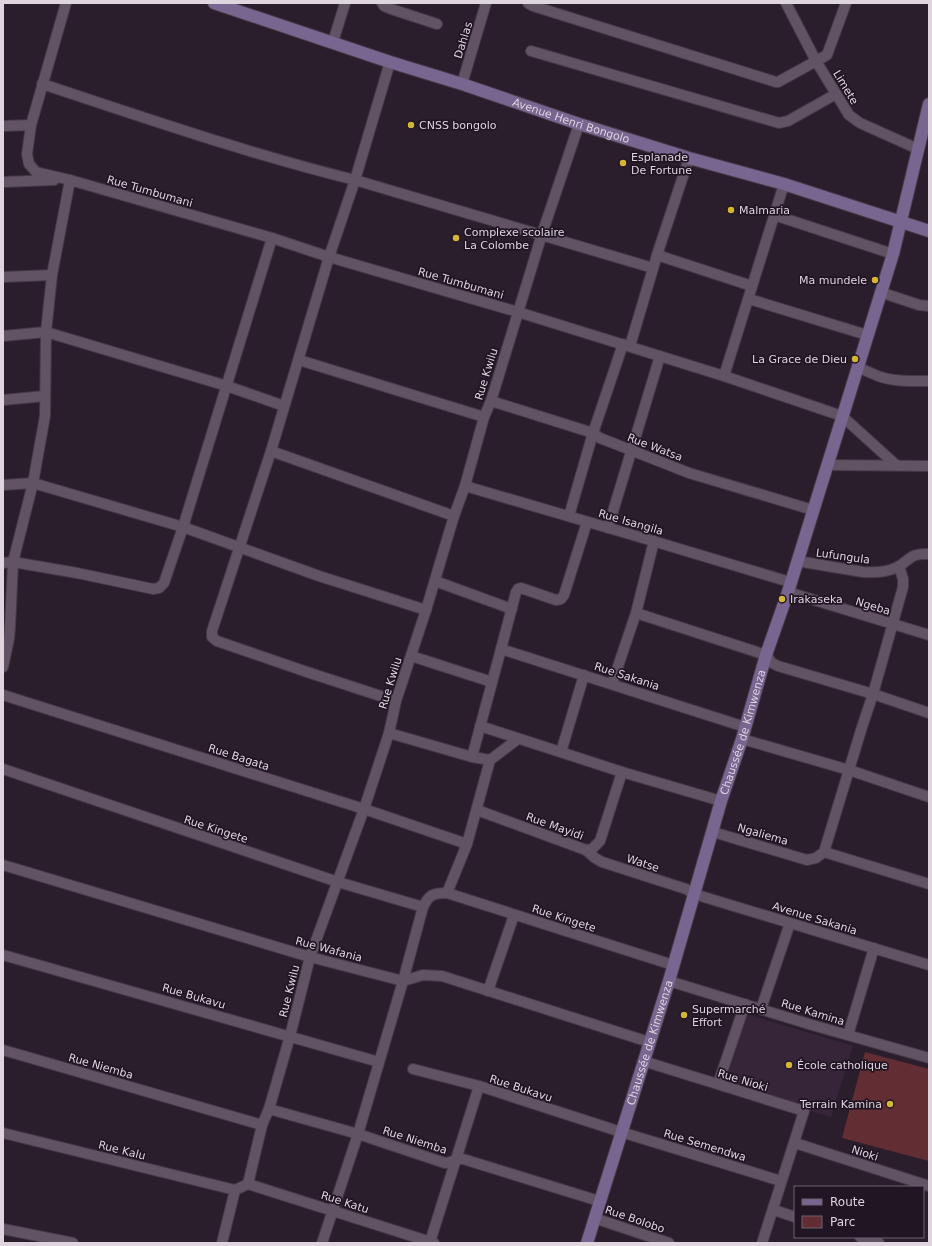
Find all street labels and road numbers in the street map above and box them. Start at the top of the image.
street label: Dahlas [452,20,475,60]
street label: Limete [830,68,861,107]
street label: Avenue Henri Bongolo [511,96,631,146]
street label: Rue Tumbumani [106,173,194,210]
street label: Rue Tumbumani [417,265,505,302]
street label: Rue Kwilu [472,347,501,402]
street label: Rue Watsa [625,431,684,464]
street label: Rue Isangila [597,507,665,538]
street label: Lufungula [815,546,871,567]
street label: Ngeba [854,595,892,618]
street label: Rue Kwilu [376,656,405,711]
street label: Rue Sakania [593,660,661,693]
street label: Chaussée de Kimwenza [718,668,768,797]
street label: Rue Bagata [207,741,271,773]
street label: Rue Mayidi [524,810,585,843]
street label: Rue Kingete [182,813,250,846]
street label: Ngaliema [736,821,790,848]
street label: Watse [625,852,661,875]
street label: Avenue Sakania [771,899,859,938]
street label: Rue Kingete [530,902,598,935]
street label: Rue Wafania [294,934,364,965]
street label: Rue Kwilu [277,964,302,1019]
street label: Chaussée de Kimwenza [625,979,676,1107]
street label: Rue Bukavu [161,981,227,1012]
street label: Rue Kamina [780,997,846,1028]
street label: Rue Niemba [67,1051,135,1082]
street label: Rue Nioki [716,1067,770,1094]
street label: Rue Bukavu [488,1072,554,1105]
street label: Rue Niemba [381,1124,449,1157]
street label: Rue Semendwa [662,1127,748,1164]
street label: Rue Kalu [97,1138,147,1163]
street label: Nioki [850,1143,880,1164]
street label: Rue Katu [319,1189,370,1216]
street label: Rue Bolobo [603,1203,667,1236]

